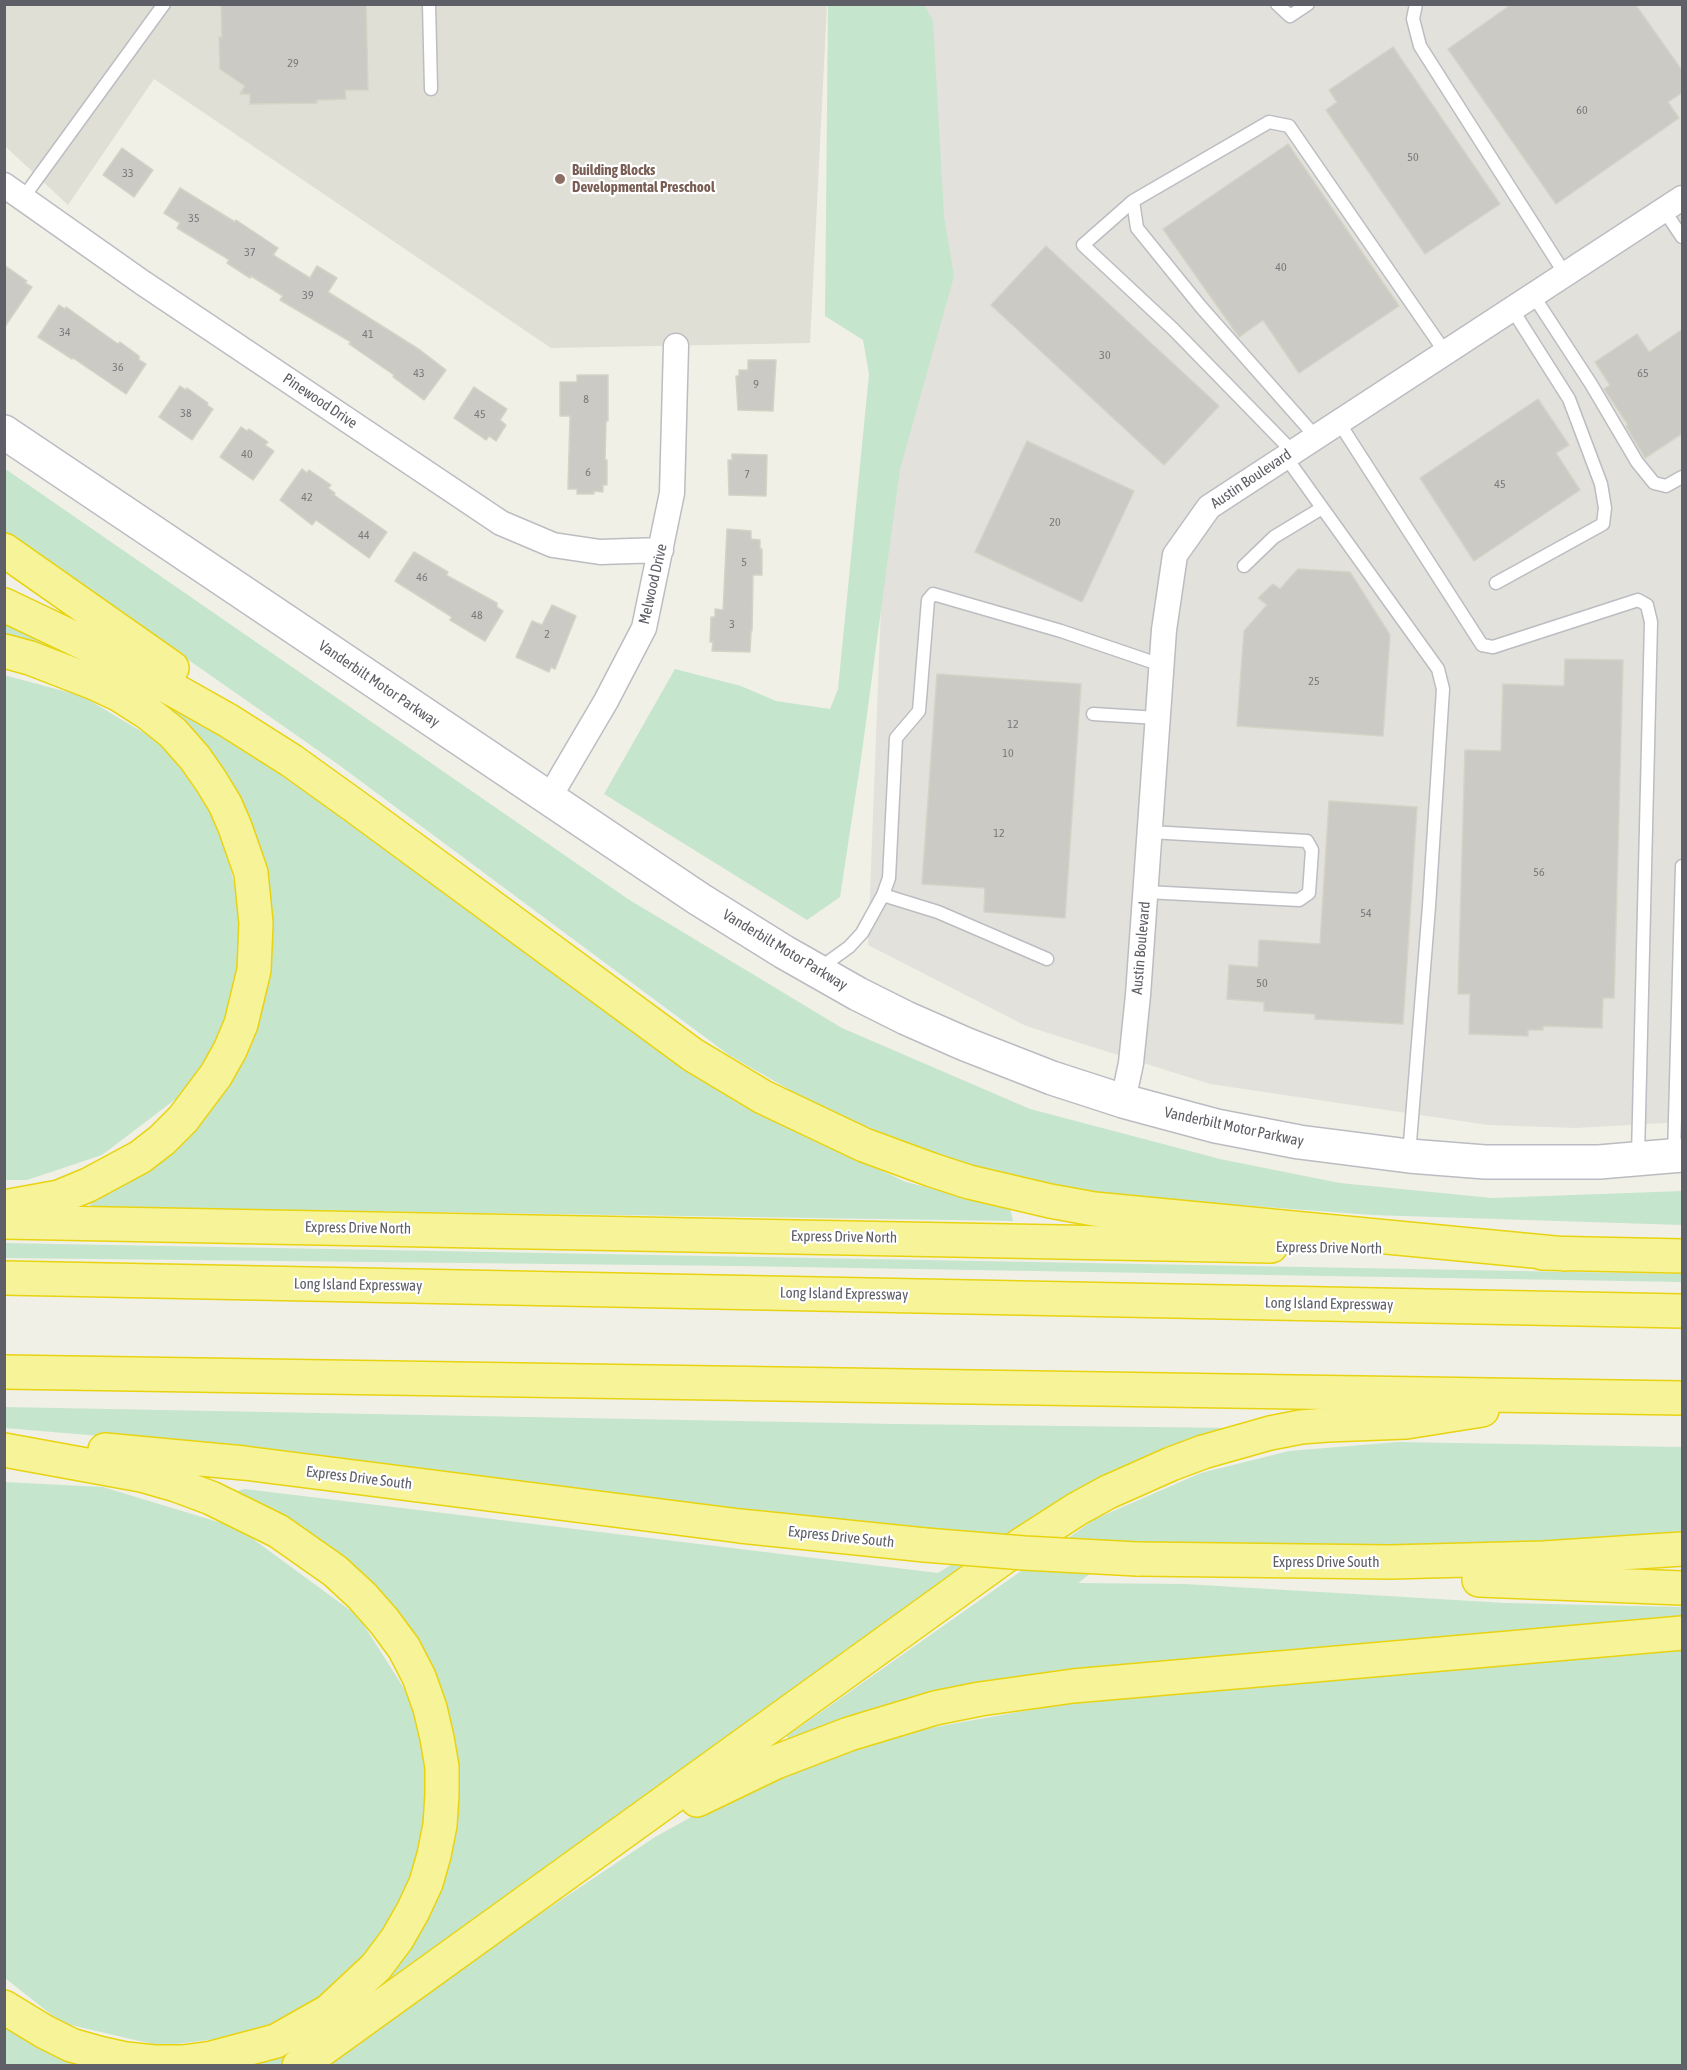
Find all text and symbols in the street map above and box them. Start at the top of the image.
house number: 29 [287,56,299,70]
house number: 60 [1576,103,1588,117]
house number: 50 [1407,150,1419,164]
place label: Building Blocks Developmental Preschool [572,161,715,196]
house number: 33 [122,166,134,180]
marker: Building Blocks Developmental Preschool [553,172,567,186]
house number: 35 [188,211,200,225]
house number: 37 [244,245,256,259]
house number: 40 [1275,260,1287,274]
house number: 39 [302,288,314,302]
house number: 34 [59,325,71,339]
house number: 41 [362,327,374,341]
house number: 30 [1099,348,1111,362]
house number: 36 [112,360,124,374]
house number: 43 [413,366,425,380]
house number: 65 [1637,366,1649,380]
street label: Pinewood Drive [279,370,361,432]
house number: 9 [753,377,759,391]
house number: 8 [583,392,589,406]
house number: 38 [180,406,192,420]
house number: 45 [474,407,486,421]
street label: Austin Boulevard [1207,445,1295,513]
house number: 40 [241,447,253,461]
house number: 6 [585,465,591,479]
house number: 7 [744,467,750,481]
house number: 45 [1494,477,1506,491]
house number: 42 [301,490,313,504]
house number: 20 [1049,515,1061,529]
house number: 44 [358,528,370,542]
street label: Melwood Drive [635,542,671,626]
house number: 5 [741,555,747,569]
house number: 46 [416,570,428,584]
house number: 48 [471,608,483,622]
house number: 3 [729,617,735,631]
house number: 2 [544,627,550,641]
street label: Vanderbilt Motor Parkway [315,637,443,731]
house number: 25 [1308,674,1320,688]
house number: 12 [1007,717,1019,731]
house number: 10 [1002,746,1014,760]
house number: 12 [993,826,1005,840]
house number: 56 [1533,865,1545,879]
street label: Austin Boulevard [1128,901,1154,995]
street label: Vanderbilt Motor Parkway [719,906,851,994]
house number: 54 [1360,906,1372,920]
house number: 50 [1256,976,1268,990]
street label: Vanderbilt Motor Parkway [1163,1103,1305,1151]
street label: Express Drive North [305,1218,411,1238]
street label: Express Drive North [791,1227,897,1247]
street label: Express Drive North [1276,1238,1382,1258]
street label: Long Island Expressway [294,1275,422,1295]
street label: Long Island Expressway [780,1284,908,1304]
street label: Long Island Expressway [1265,1294,1393,1314]
street label: Express Drive South [305,1463,413,1493]
street label: Express Drive South [787,1522,895,1552]
street label: Express Drive South [1273,1553,1379,1571]

